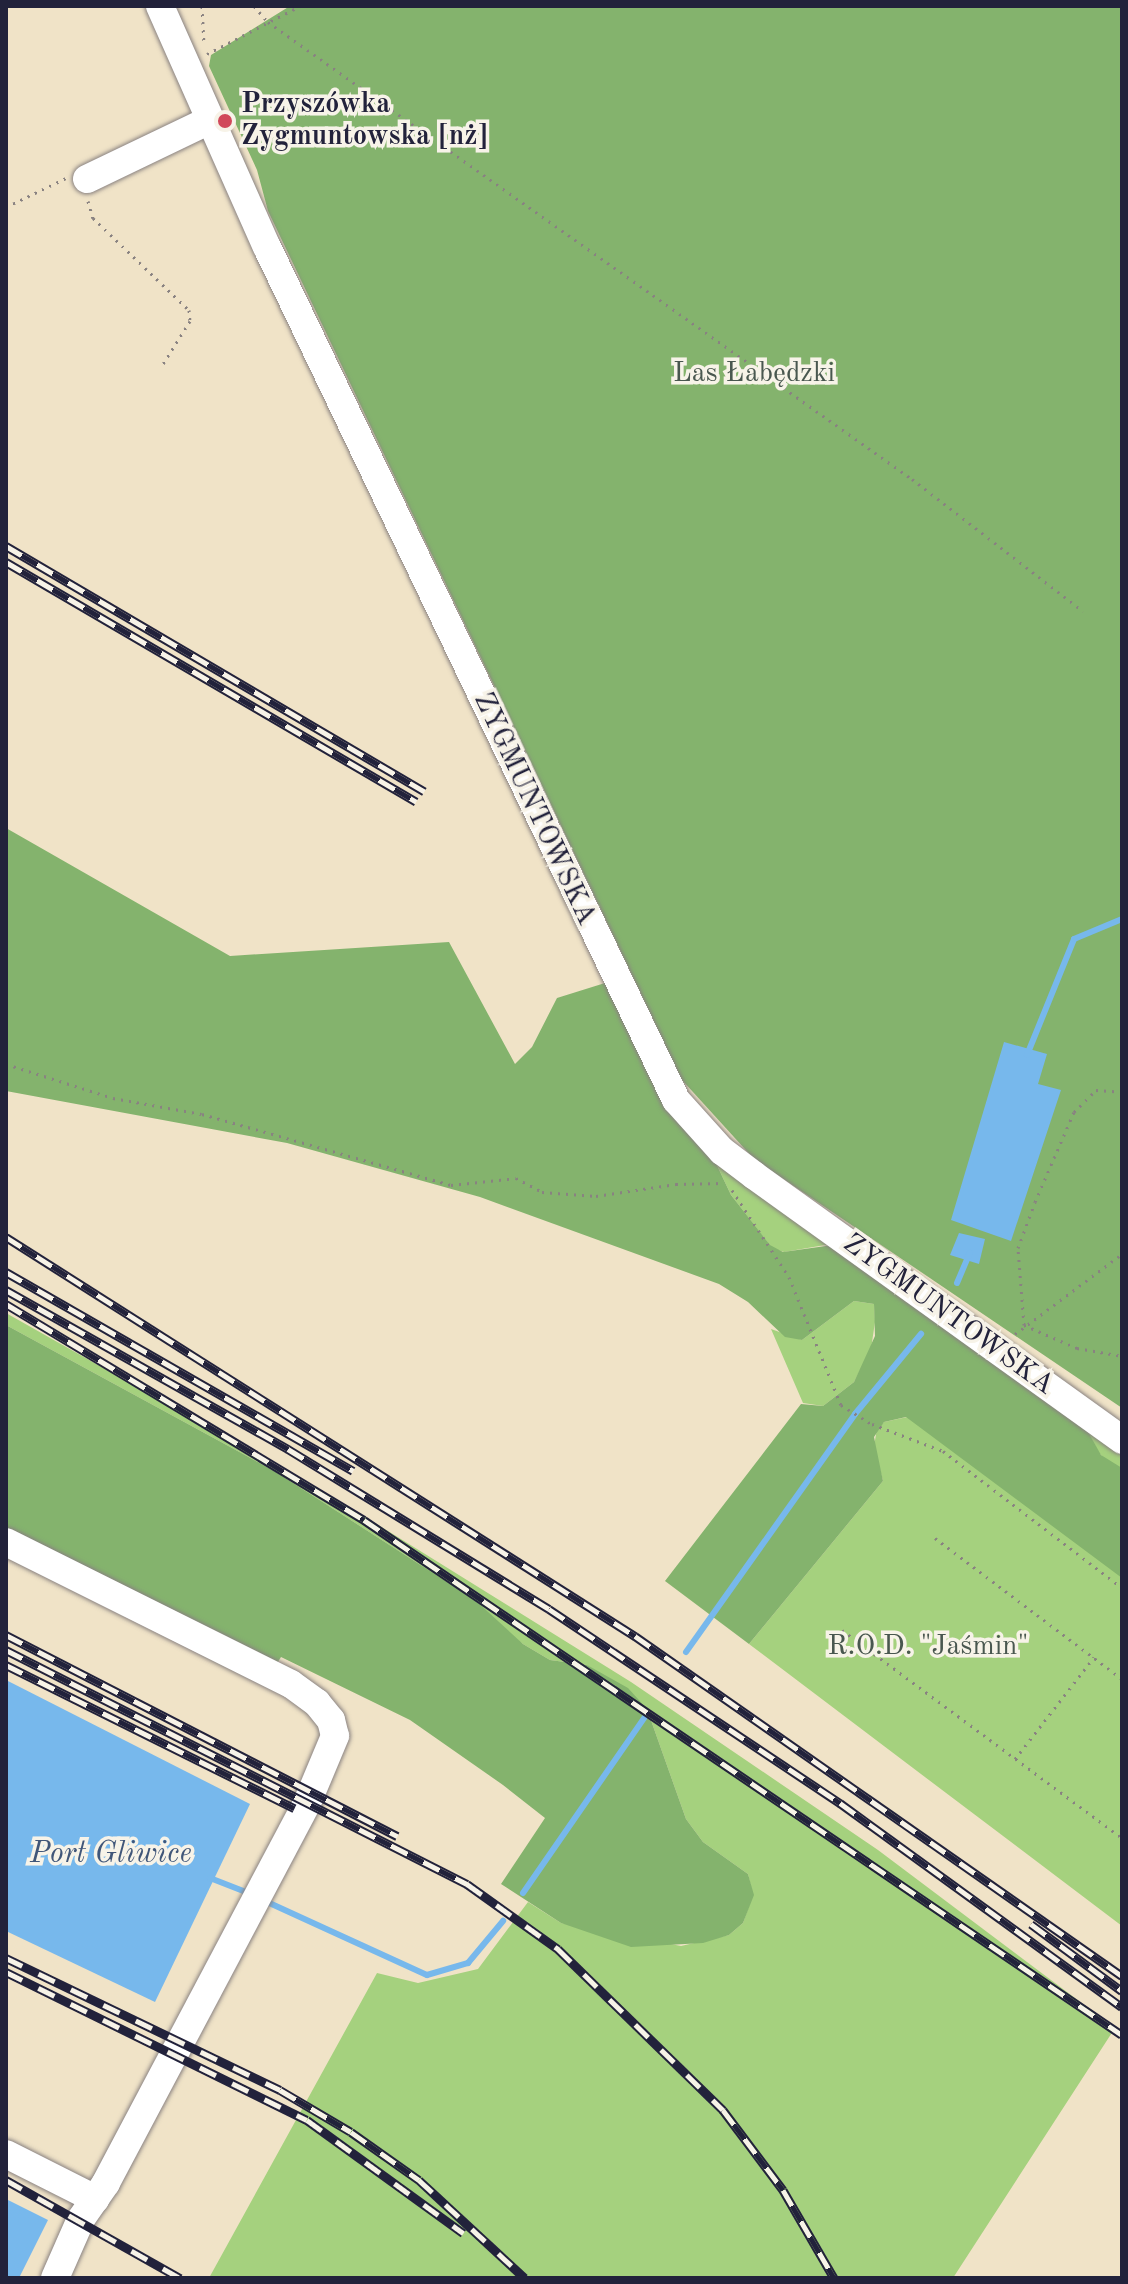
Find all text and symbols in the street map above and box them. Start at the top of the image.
place label: Przyszówka Zygmuntowska [nż] [241,88,488,154]
marker: Przyszówka Zygmuntowska [nż] [216,112,234,130]
park label: Las Łabędzki [673,357,835,391]
street label: ZYGMUNTOWSKA [465,687,603,931]
street label: ZYGMUNTOWSKA [836,1227,1060,1403]
park label: R.O.D. "Jaśmin" [828,1630,1028,1664]
water label: Port Gliwice [30,1836,192,1872]

